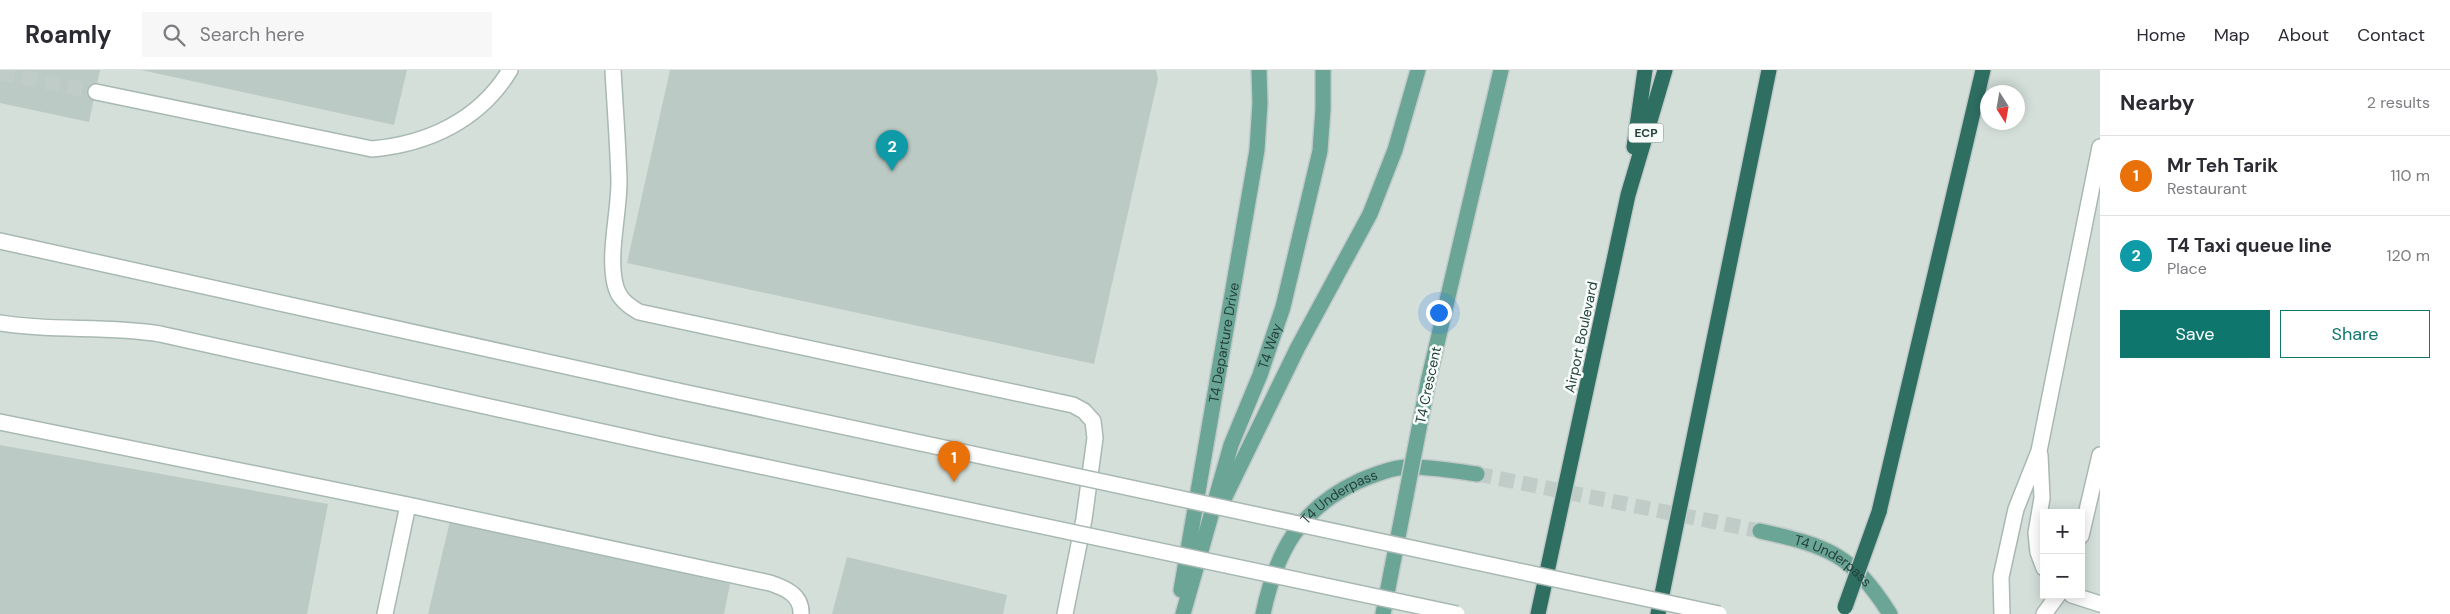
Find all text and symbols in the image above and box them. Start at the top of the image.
search box [142,12,492,57]
text: Roamly [25,19,112,50]
icon: search [160,21,188,49]
text: Search here [200,22,304,47]
text: Home [2136,23,2186,47]
text: Map [2214,23,2250,47]
text: About [2278,23,2329,47]
text: Contact [2357,23,2425,47]
north arrow [1980,85,2025,130]
text: Nearby [2120,89,2194,117]
text: 2 results [2367,92,2430,113]
road number: ECP [1628,124,1664,142]
pin: 2 [876,130,908,171]
text: Mr Teh Tarik [2167,153,2278,178]
text: 1 [2133,165,2139,186]
text: 110 m [2391,165,2430,186]
text: Restaurant [2167,178,2247,199]
text: T4 Taxi queue line [2167,233,2332,258]
text: 2 [2131,245,2141,266]
text: 120 m [2386,245,2430,266]
text: Place [2167,258,2207,279]
street label: Airport Boulevard [1560,280,1602,394]
street label: T4 Departure Drive [1204,281,1243,404]
your location [1426,300,1452,326]
button: Save [2120,310,2270,358]
button: Share [2280,310,2430,358]
street label: T4 Way [1254,321,1286,371]
street label: T4 Crescent [1411,345,1445,425]
pin: 1 [938,441,970,482]
street label: T4 Underpass [1296,465,1380,528]
map controls [2040,509,2085,599]
button: + [2040,509,2085,554]
street label: T4 Underpass [1792,531,1876,590]
button: − [2040,554,2085,599]

